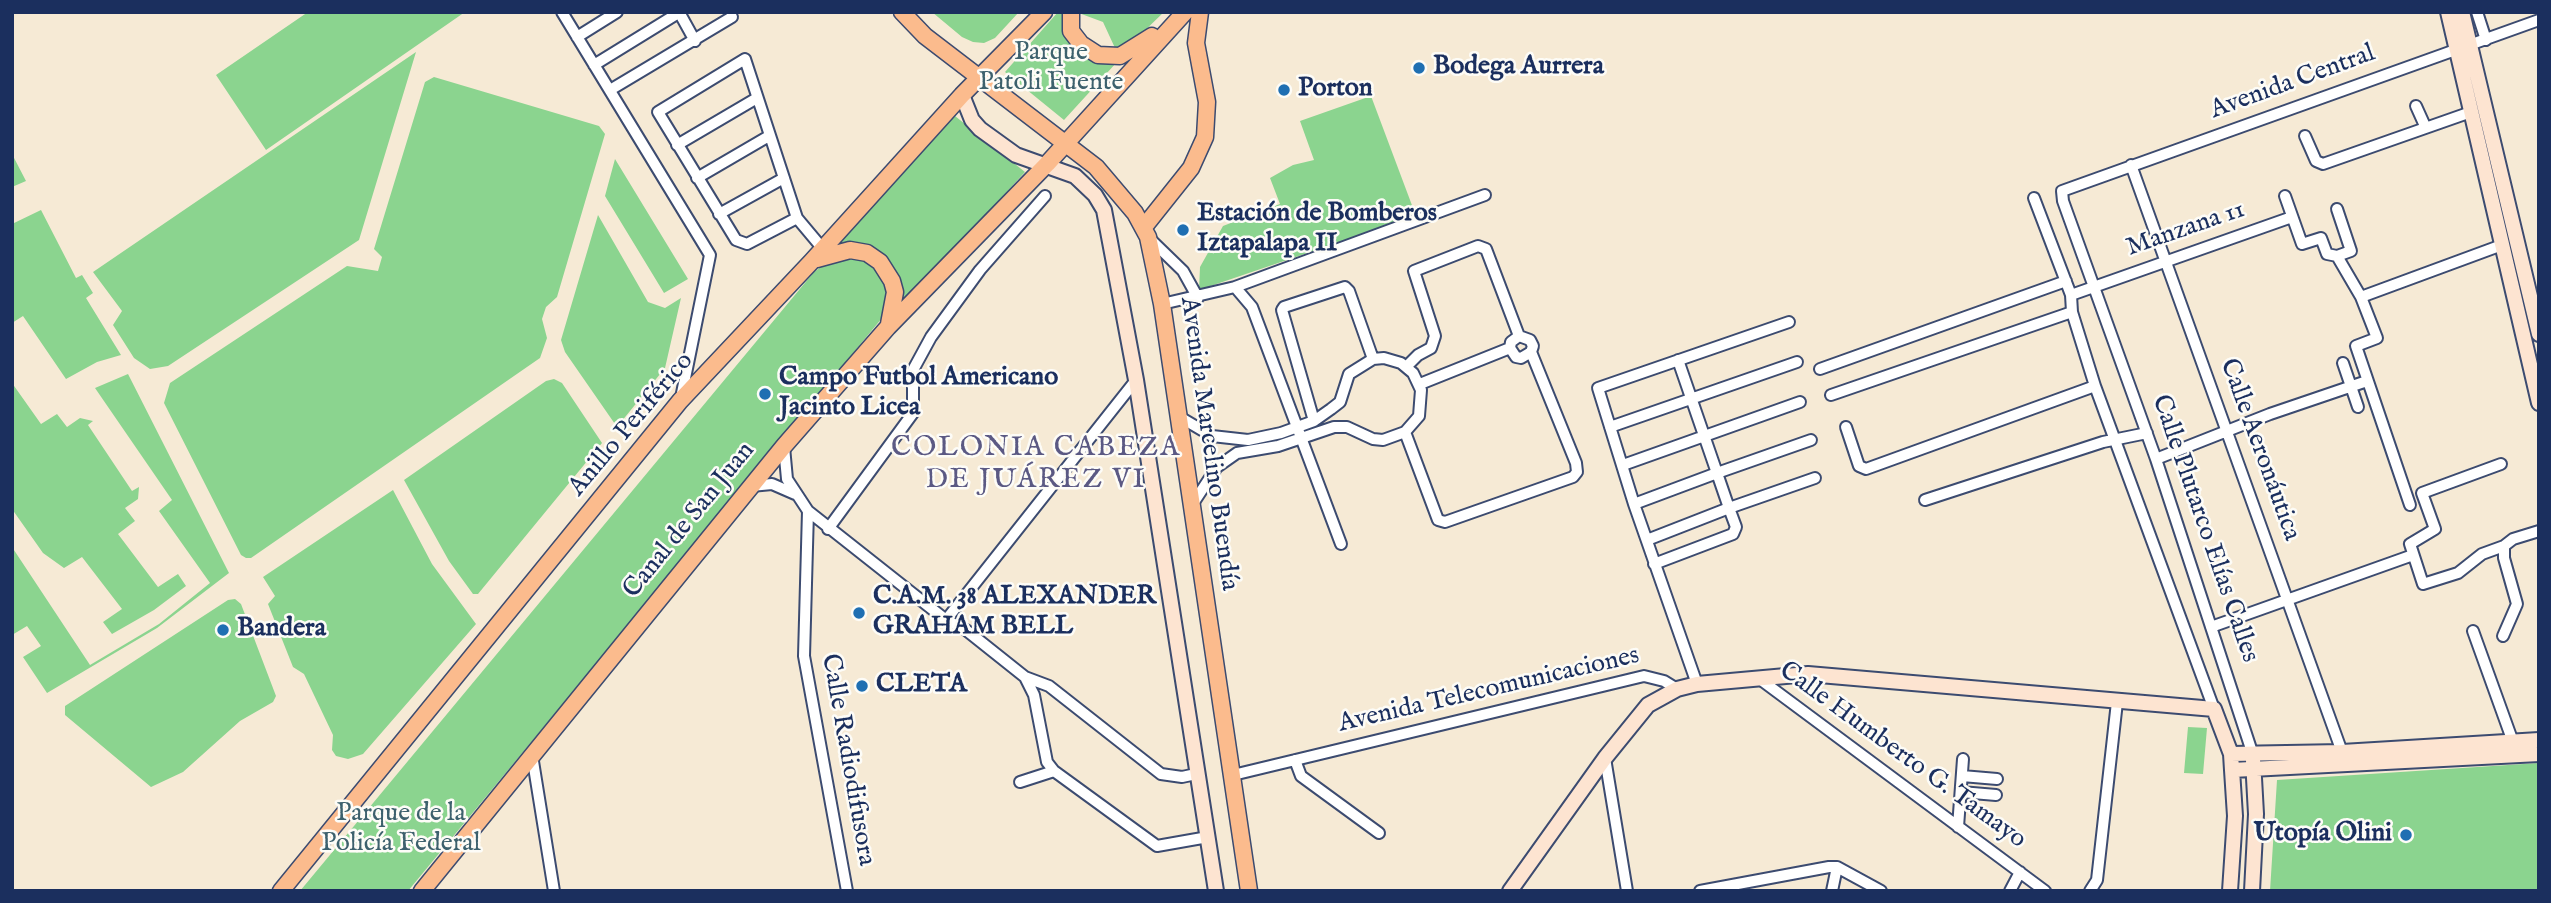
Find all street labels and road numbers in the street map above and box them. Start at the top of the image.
street label: Avenida Central [2206,39,2380,127]
street label: Manzana 11 [2123,195,2249,265]
street label: Avenida Marcelino Buendía [1172,295,1244,593]
street label: Anillo Periférico [563,347,701,503]
street label: Calle Aeronáutica [2212,355,2306,545]
street label: Calle Plutarco Elías Calles [2144,391,2264,667]
street label: Canal de San Juan [618,437,762,605]
street label: Avenida Telecomunicaciones [1336,641,1642,741]
street label: Calle Radiodifusora [813,652,881,868]
street label: Calle Humberto G. Tamayo [1772,656,2032,856]

